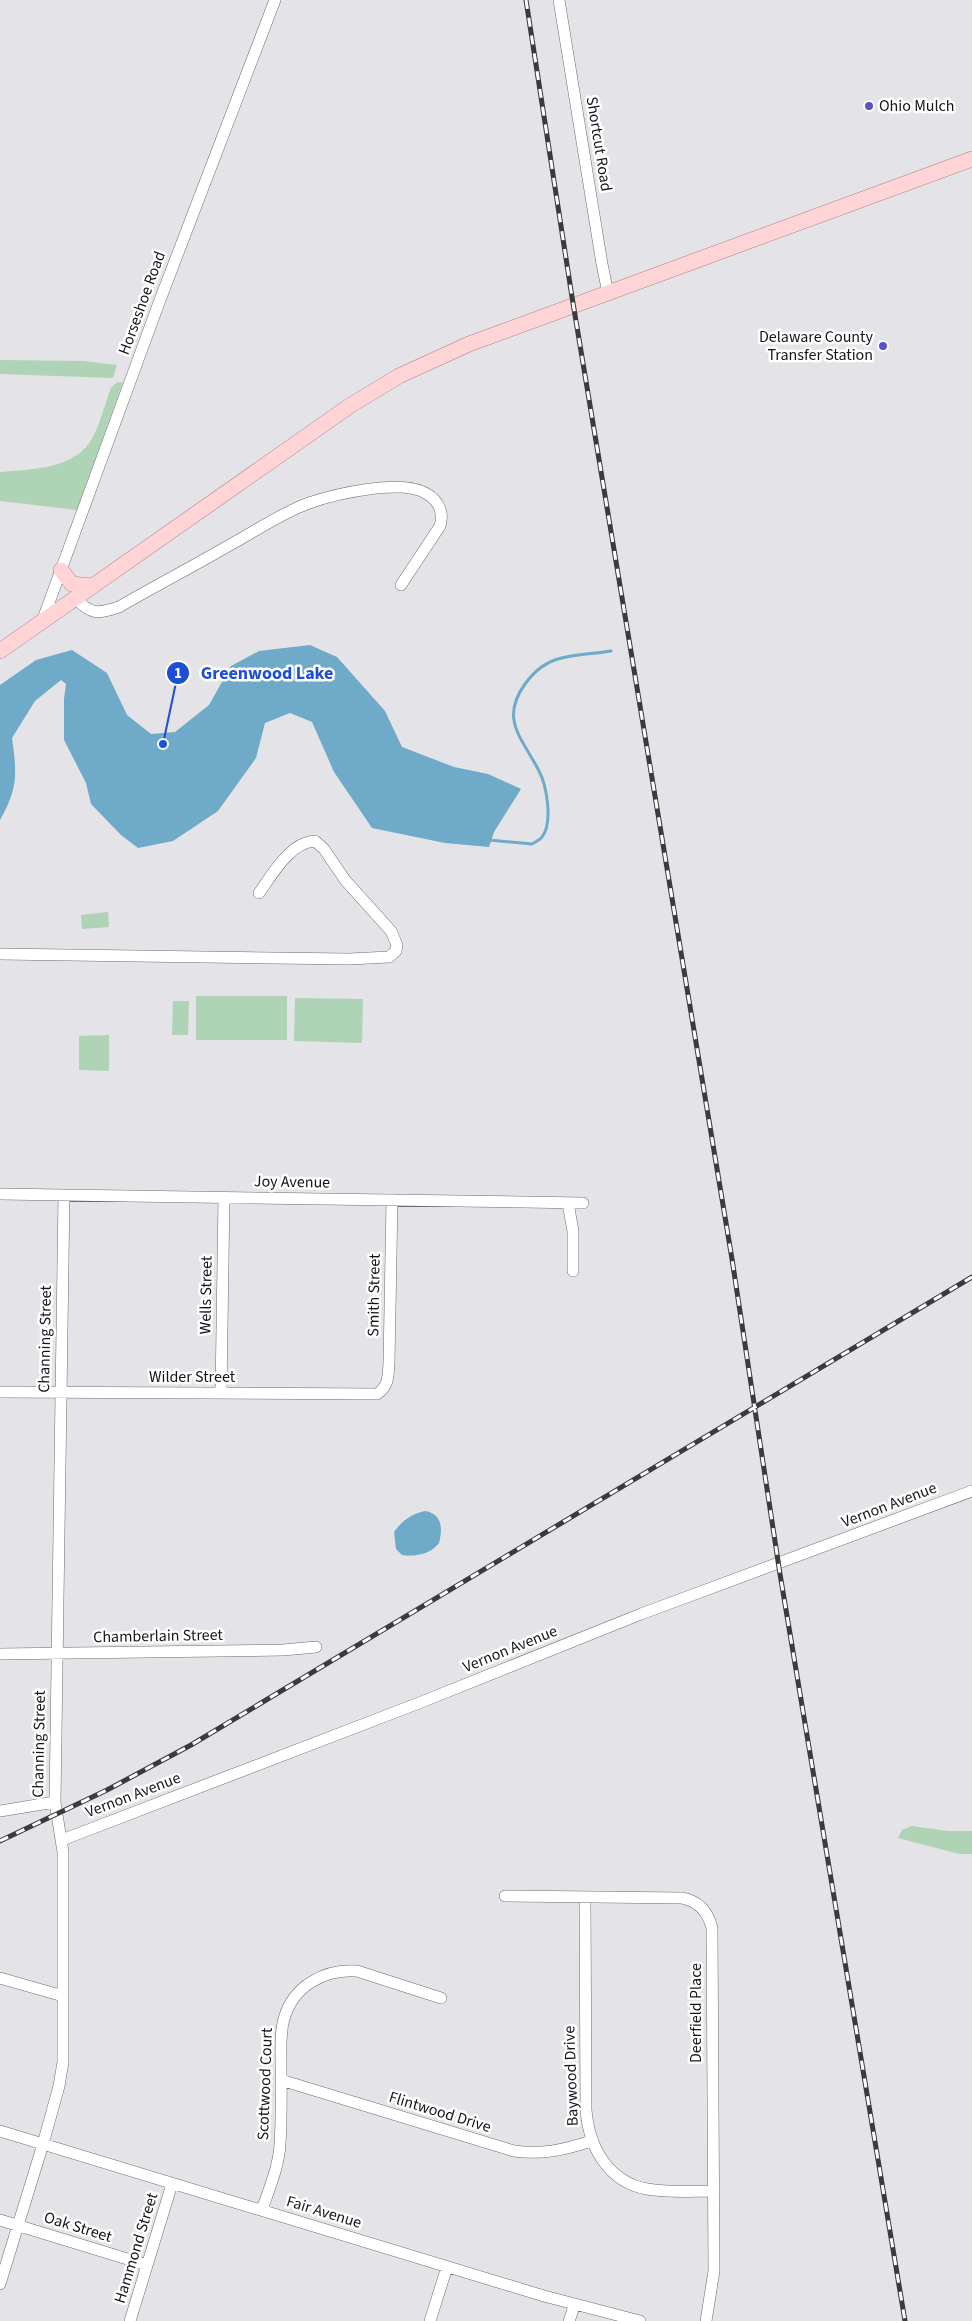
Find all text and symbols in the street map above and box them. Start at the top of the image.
street label: Shortcut Road [581,95,617,193]
place label: Ohio Mulch [879,95,955,117]
marker: Ohio Mulch [863,100,875,112]
street label: Horseshoe Road [113,248,171,358]
place label: Delaware County Transfer Station [759,326,874,366]
marker: Delaware County Transfer Station [877,340,889,352]
callout: Greenwood Lake [166,656,343,689]
text: Greenwood Lake [201,661,333,686]
text: 1 [174,663,182,684]
street label: Joy Avenue [254,1170,330,1194]
street label: Smith Street [362,1253,386,1337]
street label: Wells Street [194,1255,218,1335]
street label: Channing Street [33,1285,57,1393]
street label: Wilder Street [149,1366,236,1388]
street label: Vernon Avenue [838,1477,940,1533]
street label: Vernon Avenue [459,1620,561,1678]
street label: Chamberlain Street [93,1624,224,1648]
street label: Channing Street [27,1690,51,1798]
street label: Vernon Avenue [82,1767,184,1823]
street label: Deerfield Place [685,1963,707,2063]
street label: Baywood Drive [558,2025,584,2127]
street label: Scottwood Court [252,2027,278,2141]
street label: Flintwood Drive [386,2086,494,2138]
street label: Hammond Street [109,2189,163,2306]
street label: Fair Avenue [284,2190,364,2234]
street label: Oak Street [41,2206,115,2248]

